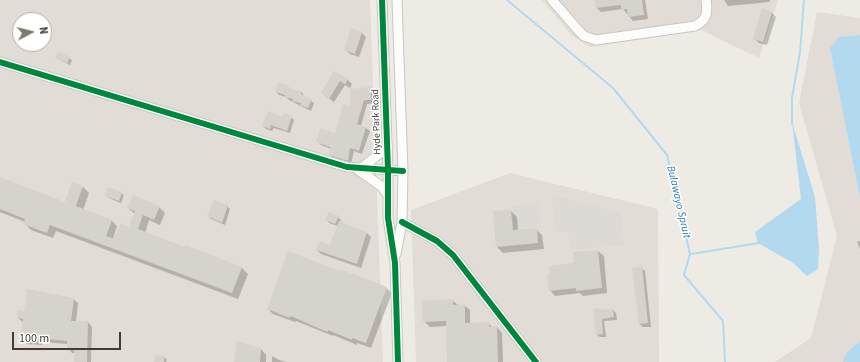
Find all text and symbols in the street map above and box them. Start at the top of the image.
north arrow [12,12,52,52]
text: N [36,26,51,35]
street label: Hyde Park Road [370,89,384,155]
water label: Bulawayo Spruit [663,164,693,240]
scale bar [14,324,123,350]
text: 100 m [19,330,49,347]

